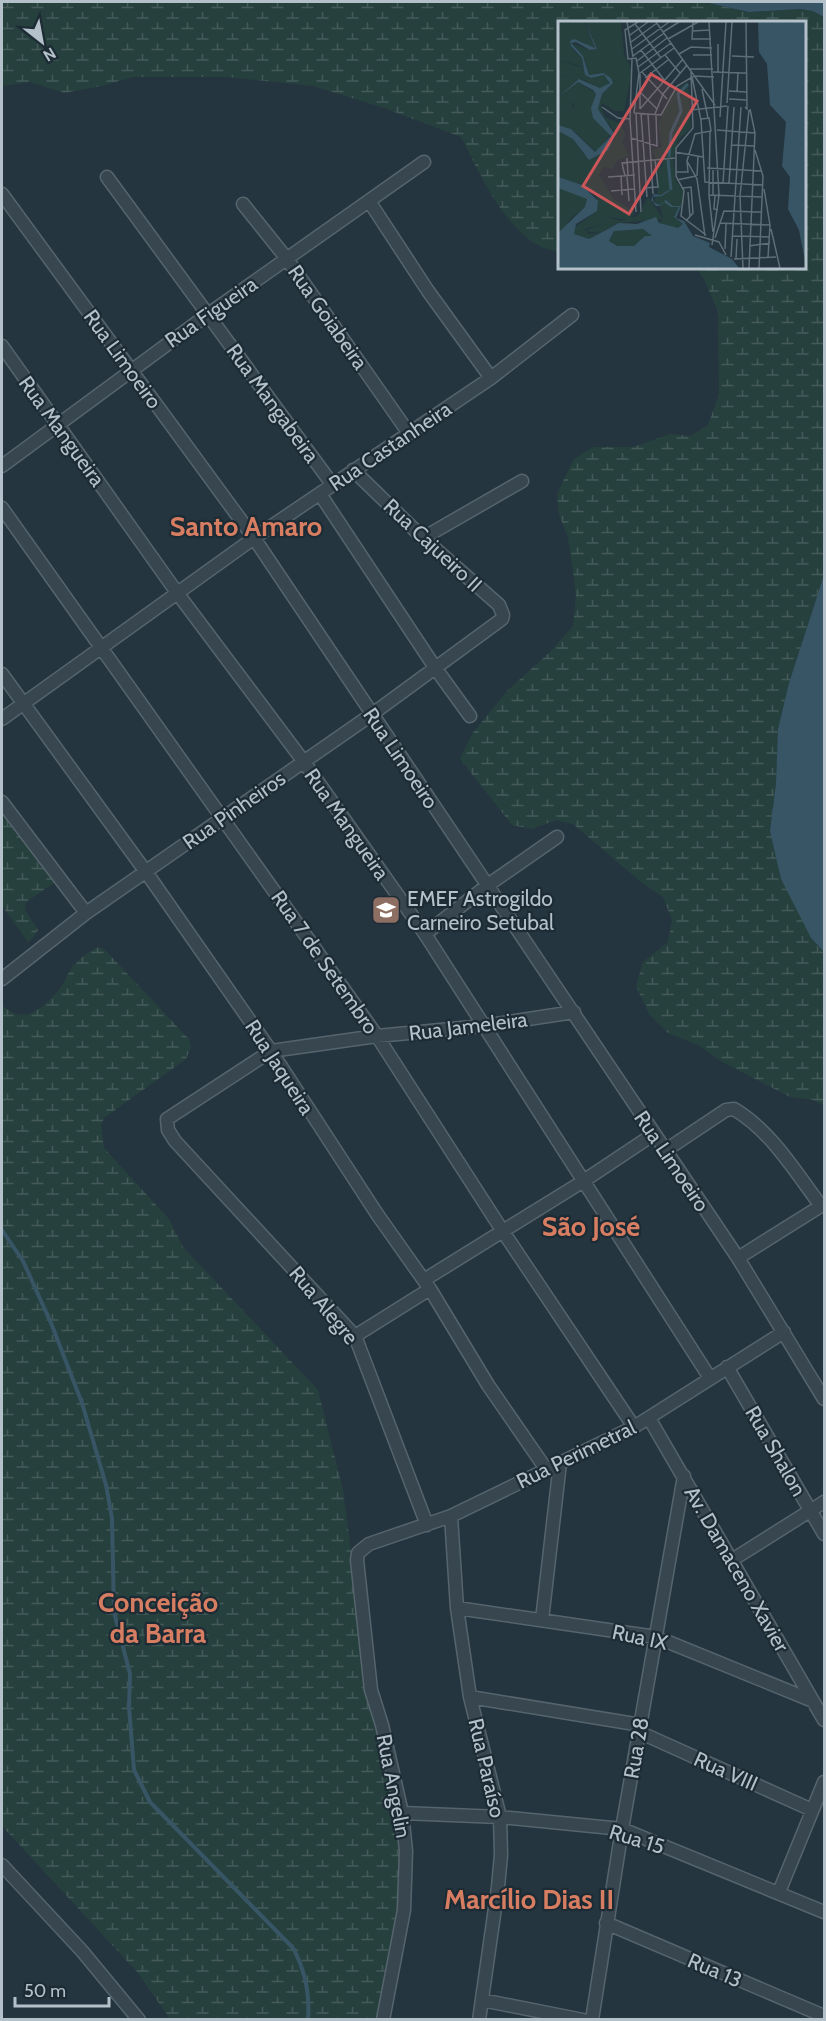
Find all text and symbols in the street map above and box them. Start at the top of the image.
north arrow [12,12,72,72]
inset map [558,21,805,268]
text: N [40,43,59,65]
street label: Rua Goiabeira [283,260,373,374]
street label: Rua Figueira [160,271,262,353]
street label: Rua Limoeiro [79,305,167,413]
street label: Rua Mangabeira [221,339,325,467]
street label: Rua Mangueira [14,371,110,491]
street label: Rua Castanheira [324,396,456,496]
street label: Rua Cajueiro II [378,493,487,598]
district label: Santo Amaro [170,510,322,543]
street label: Rua Limoeiro [358,703,444,813]
street label: Rua Mangueira [299,764,395,884]
street label: Rua Pinheiros [178,765,290,855]
street label: Rua 7 de Setembro [266,885,384,1039]
place label: EMEF Astrogildo Carneiro Setubal [407,886,554,935]
school or university icon: EMEF Astrogildo Carneiro Setubal [370,894,402,926]
street label: Rua Jameleira [407,1006,529,1046]
street label: Rua Jaqueira [240,1015,320,1119]
street label: Rua Limoeiro [629,1106,715,1216]
district label: São José [542,1210,640,1243]
street label: Rua Alegre [284,1261,364,1349]
street label: Rua Shalon [740,1401,812,1501]
street label: Rua Perimetral [512,1414,640,1494]
street label: Av. Damaceno Xavier [679,1482,795,1657]
district label: Conceição da Barra [98,1586,218,1650]
street label: Rua IX [610,1619,671,1655]
street label: Rua 28 [618,1715,654,1781]
street label: Rua Paraíso [463,1716,511,1820]
street label: Rua Angelin [372,1732,416,1840]
street label: Rua VIII [690,1746,762,1796]
street label: Rua 15 [606,1819,668,1859]
district label: Marcílio Dias II [444,1883,614,1916]
street label: Rua 13 [684,1947,746,1993]
scale bar [15,1970,110,2008]
text: 50 m [24,1980,66,2002]

